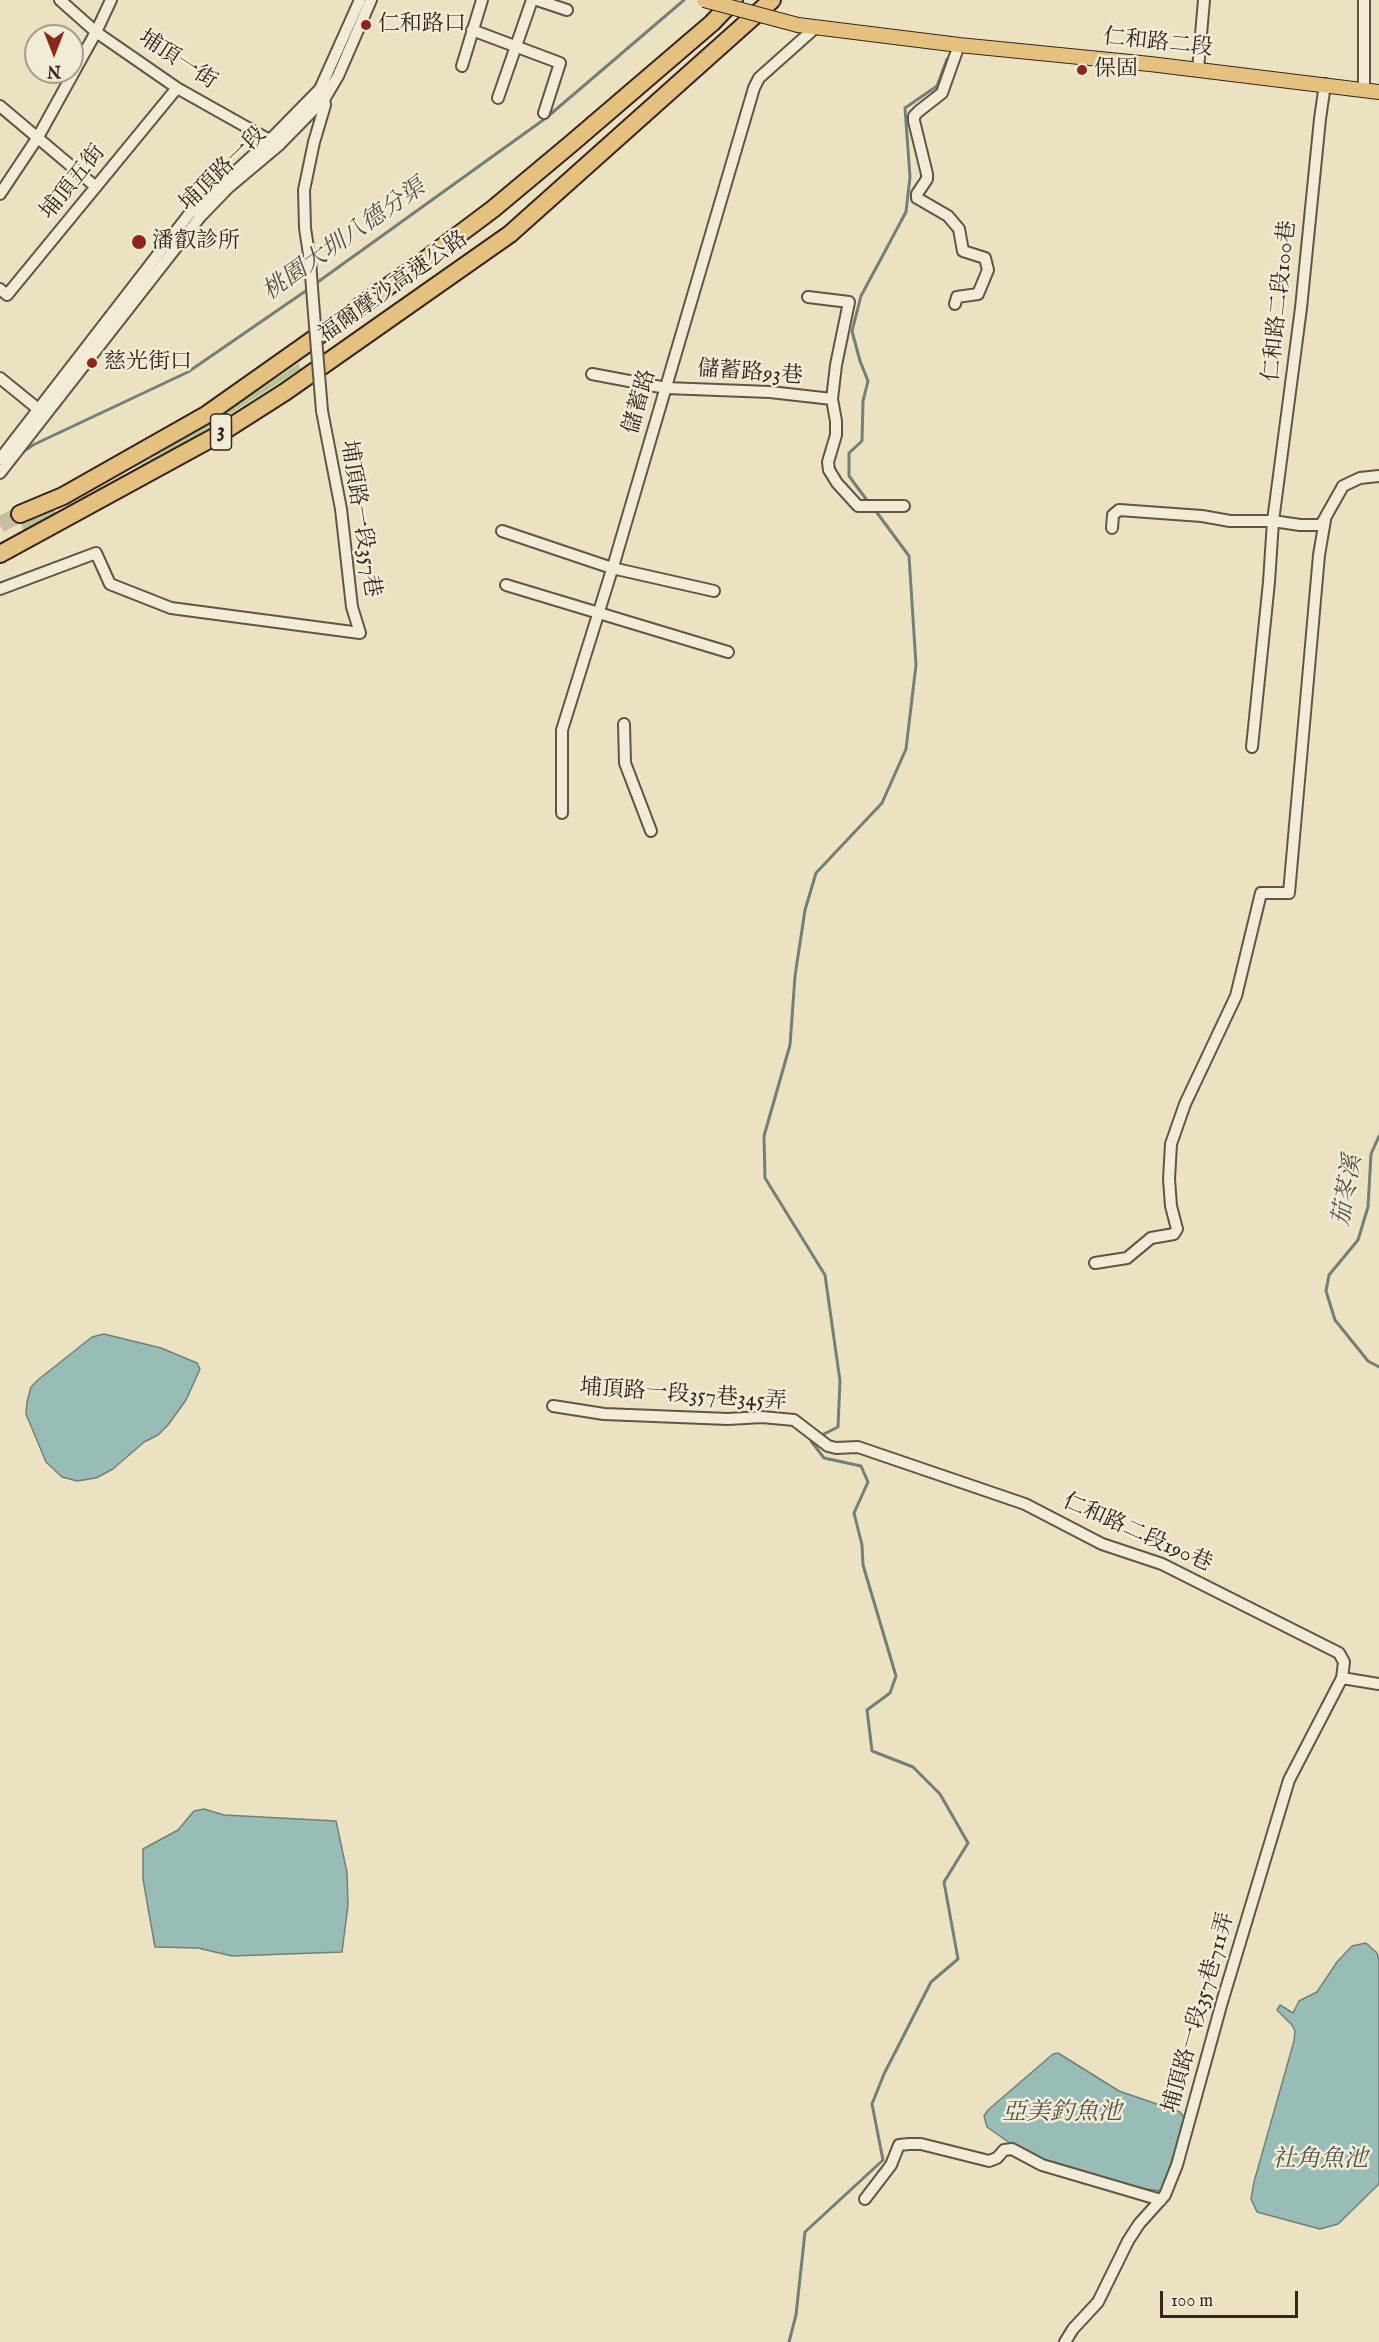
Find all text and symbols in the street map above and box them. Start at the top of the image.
place label: 仁和路口 [378,12,466,38]
marker: 仁和路口 [359,18,373,32]
north arrow [24,24,84,84]
street label: 仁和路二段 [1102,25,1214,63]
street label: 埔頂一街 [133,26,221,96]
place label: 保固 [1094,57,1138,83]
text: N [47,60,61,80]
marker: 保固 [1075,63,1089,77]
street label: 埔頂路一段 [175,122,273,218]
street label: 埔頂五街 [36,140,112,226]
water label: 桃園大圳八德分渠 [258,174,432,308]
street label: 仁和路二段100巷 [1259,219,1303,383]
street label: 福爾摩沙高速公路 [314,227,474,349]
place label: 潘叡診所 [152,229,240,255]
marker: 潘叡診所 [130,233,148,251]
place label: 慈光街口 [104,350,192,376]
marker: 慈光街口 [85,356,99,370]
street label: 儲蓄路93巷 [696,357,804,391]
street label: 儲蓄路 [619,367,663,437]
road number: 3 [210,414,232,450]
street label: 埔頂路一段357巷 [334,439,384,599]
water label: 茄苳溪 [1329,1153,1369,1229]
street label: 埔頂路一段357巷345弄 [579,1376,787,1416]
street label: 仁和路二段190巷 [1058,1489,1216,1579]
street label: 埔頂路一段357巷711弄 [1159,1910,1241,2116]
water label: 亞美釣魚池 [1002,2100,1122,2128]
water label: 社角魚池 [1272,2147,1368,2175]
scale bar [1163,2279,1301,2317]
text: 100 m [1171,2290,1213,2313]

